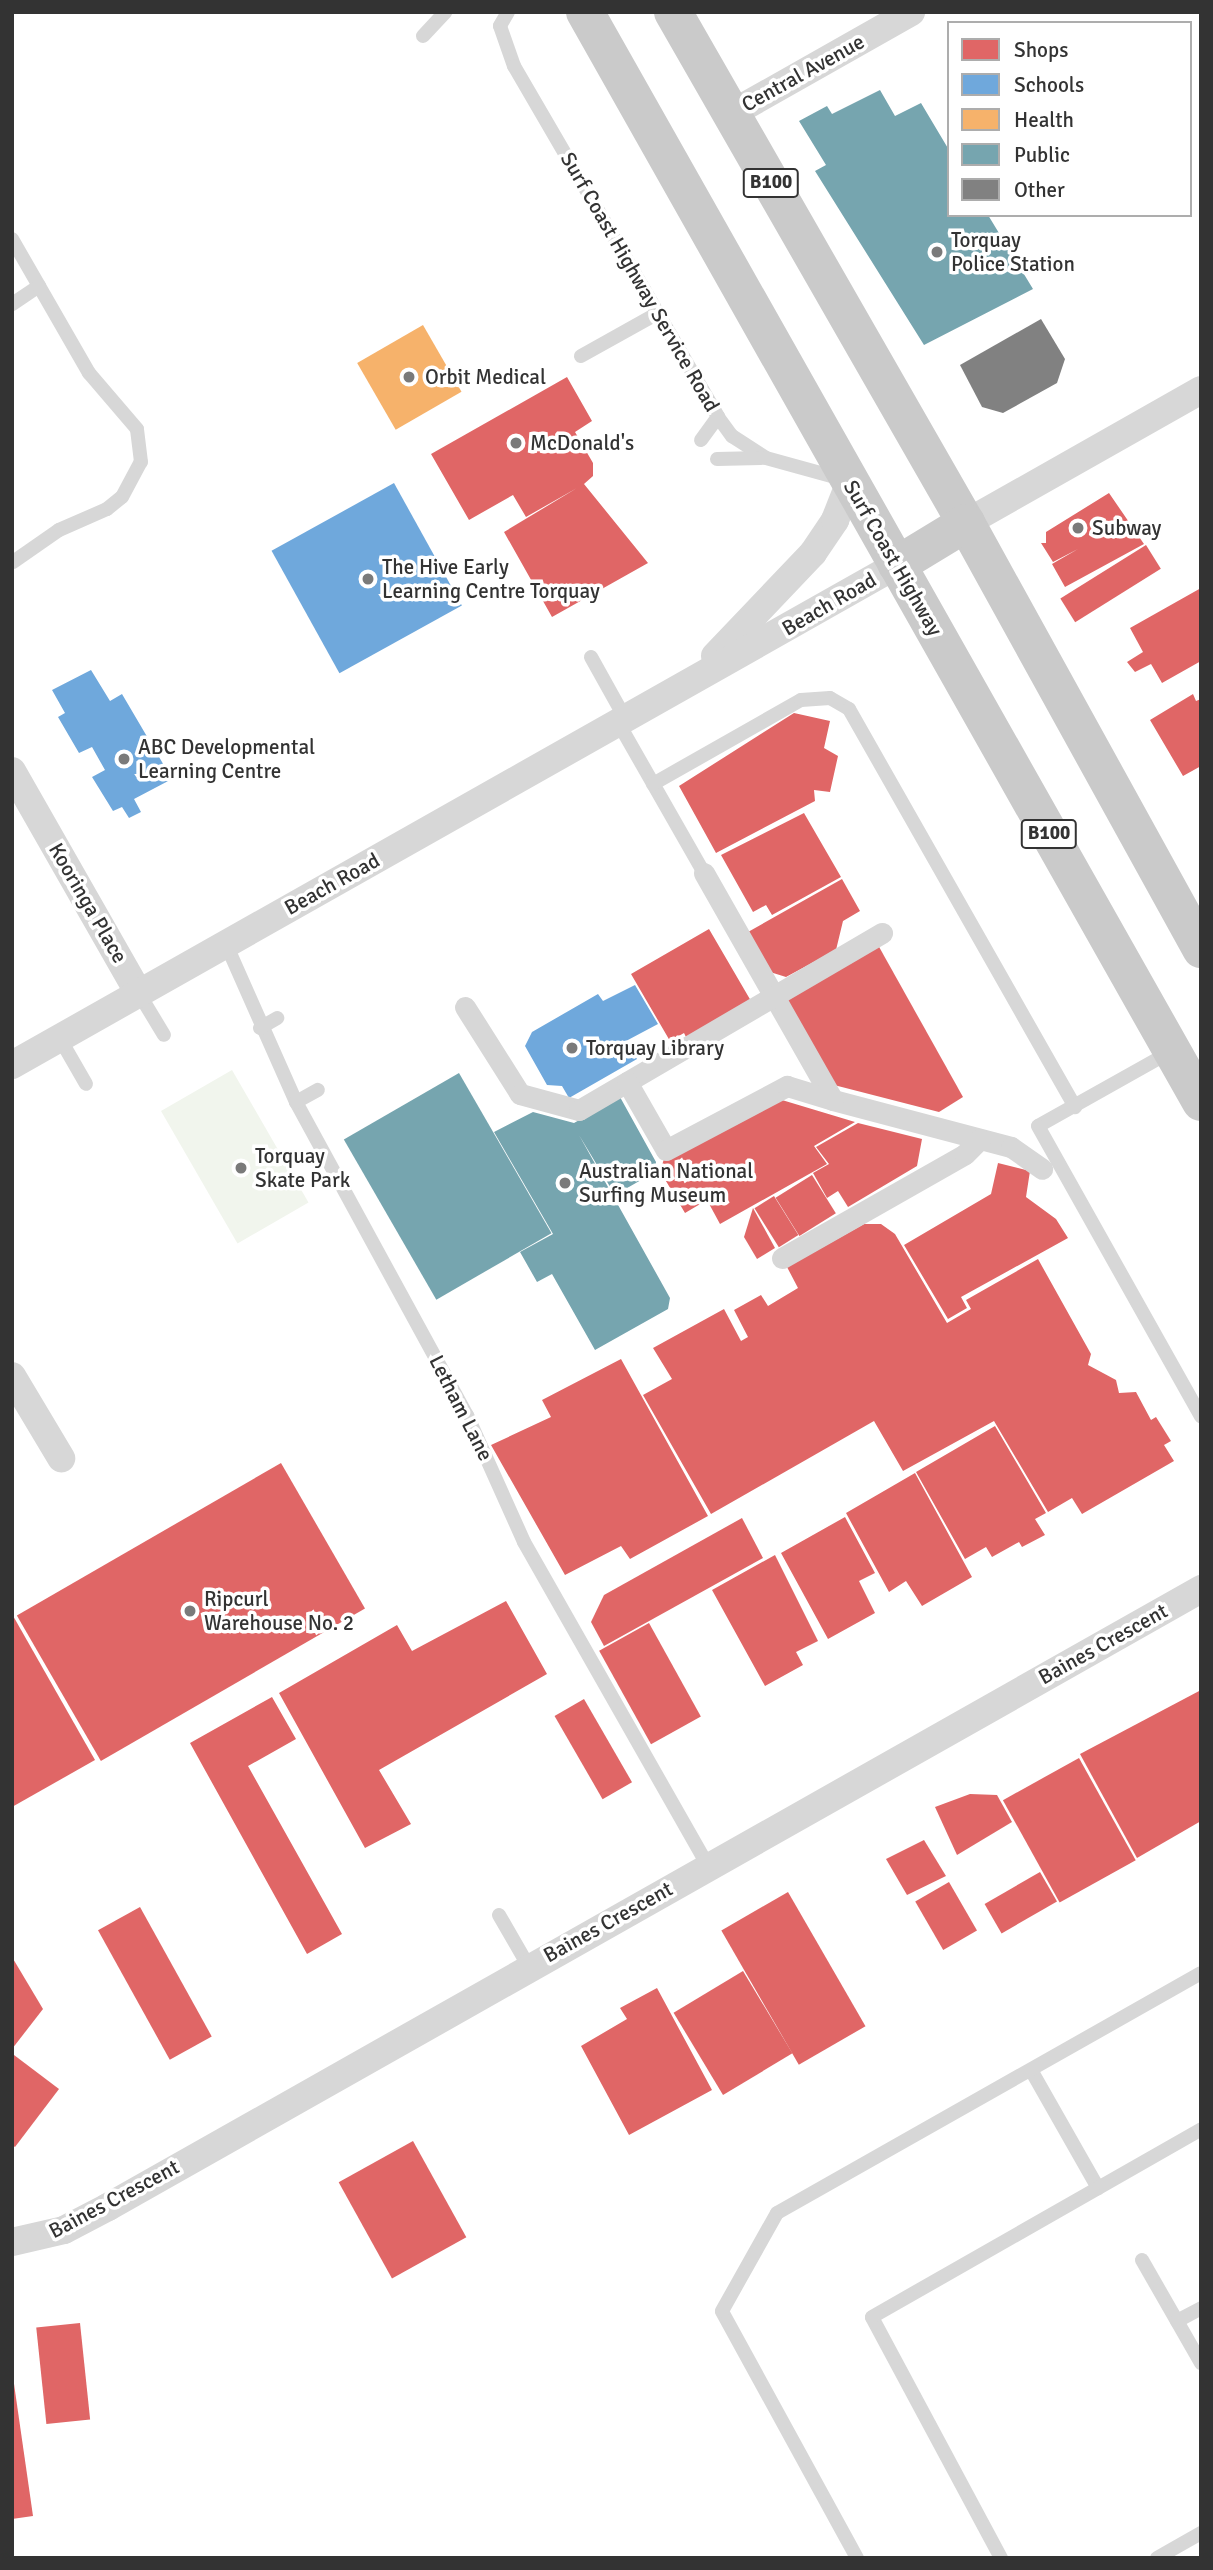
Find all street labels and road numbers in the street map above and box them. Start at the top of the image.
street label: Central Avenue [737,29,869,117]
street label: Surf Coast Highway Service Road [555,148,725,416]
road number: B100 [741,168,801,198]
street label: Surf Coast Highway [838,476,948,640]
street label: Beach Road [777,567,881,641]
road number: B100 [1019,818,1079,849]
street label: Kooringa Place [43,838,133,968]
street label: Beach Road [280,848,384,920]
street label: Letham Lane [424,1351,498,1465]
street label: Baines Crescent [1034,1598,1172,1690]
street label: Baines Crescent [539,1876,677,1968]
street label: Baines Crescent [45,2154,183,2244]

